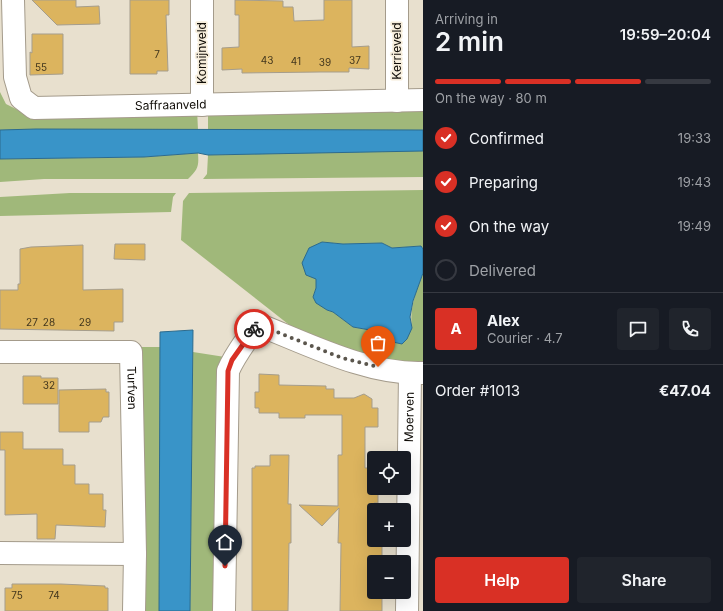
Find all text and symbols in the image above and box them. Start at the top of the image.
text: Arriving in [435,11,498,27]
street label: Komijnveld [194,22,209,84]
street label: Kerrieveld [389,22,404,80]
text: 19:59–20:04 [620,25,711,44]
text: 2 min [435,26,504,57]
house number: 7 [154,48,160,60]
house number: 43 [261,54,273,66]
house number: 37 [349,54,361,66]
house number: 41 [291,55,301,67]
house number: 39 [319,56,331,68]
house number: 55 [35,61,47,73]
text: On the way · 80 m [435,90,547,106]
street label: Saffraanveld [135,96,207,113]
icon: check [435,127,457,149]
text: Confirmed [469,129,544,148]
text: 19:33 [678,130,711,146]
icon: check [435,171,457,193]
text: Preparing [469,173,538,192]
text: 19:43 [677,174,711,190]
icon: check [435,215,457,237]
text: On the way [469,217,549,236]
text: 19:49 [677,218,711,234]
text: Delivered [469,261,536,280]
button: chat [617,308,659,350]
button: phone [669,308,711,350]
courier [234,309,274,349]
text: Alex [487,311,520,330]
house number: 27 [26,316,38,328]
house number: 28 [43,316,55,328]
house number: 29 [79,316,91,328]
icon: bike [243,318,265,340]
text: A [450,319,462,338]
pin [361,326,395,367]
text: Courier · 4.7 [487,330,563,346]
icon: bag [367,332,389,354]
street label: Turfven [124,366,140,410]
house number: 32 [43,379,55,391]
text: Order #1013 [435,381,520,400]
text: €47.04 [659,381,711,400]
street label: Moerven [401,392,417,442]
map controls [367,451,411,599]
button: locate [367,451,411,495]
button: + [367,503,411,547]
pin [208,525,242,566]
icon: home [214,531,236,553]
button: − [367,555,411,599]
button: Help [435,557,569,603]
button: Share [577,557,711,603]
house number: 75 [11,589,23,601]
house number: 74 [48,589,60,601]

